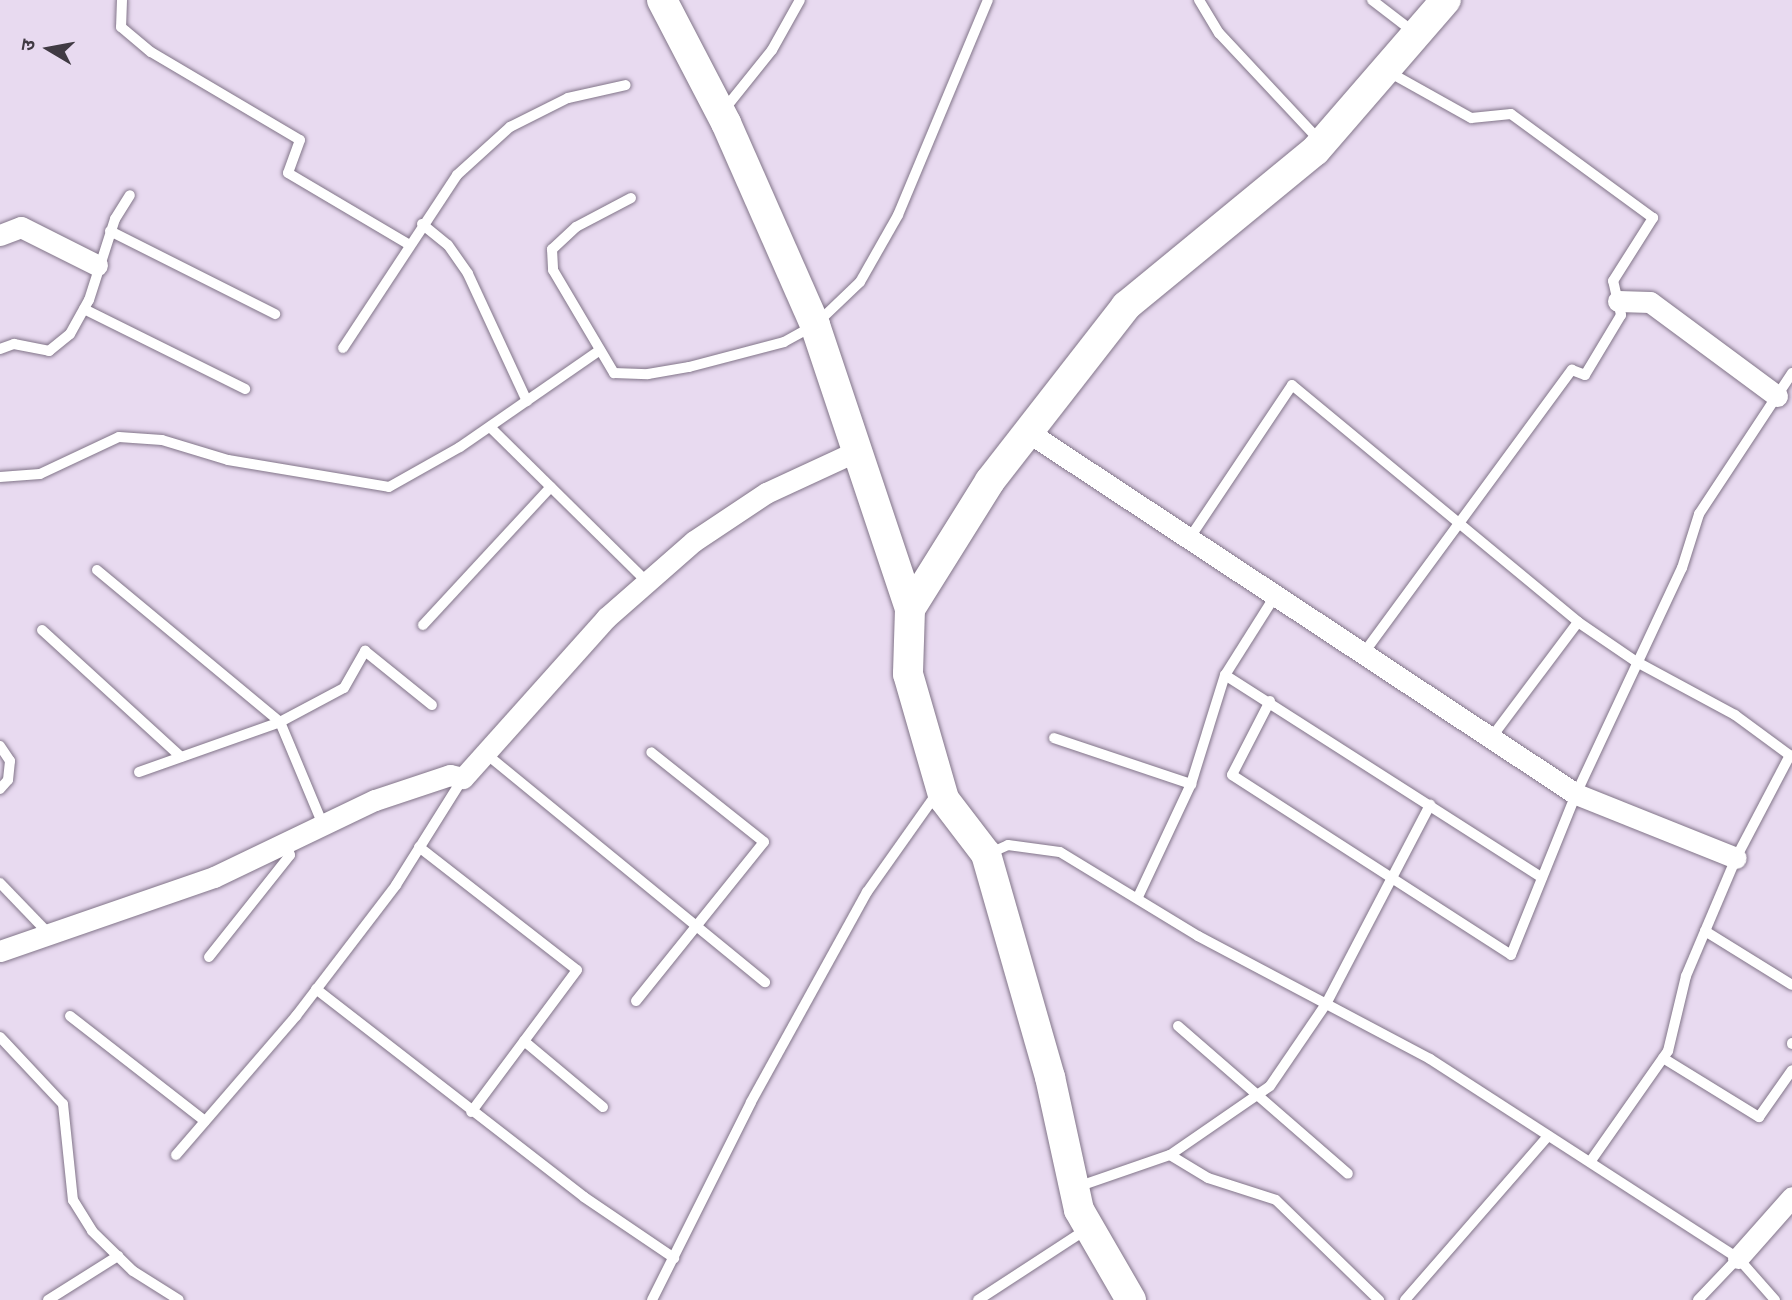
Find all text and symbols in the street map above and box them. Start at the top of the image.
north arrow [14,14,84,84]
text: उ [15,38,41,53]

